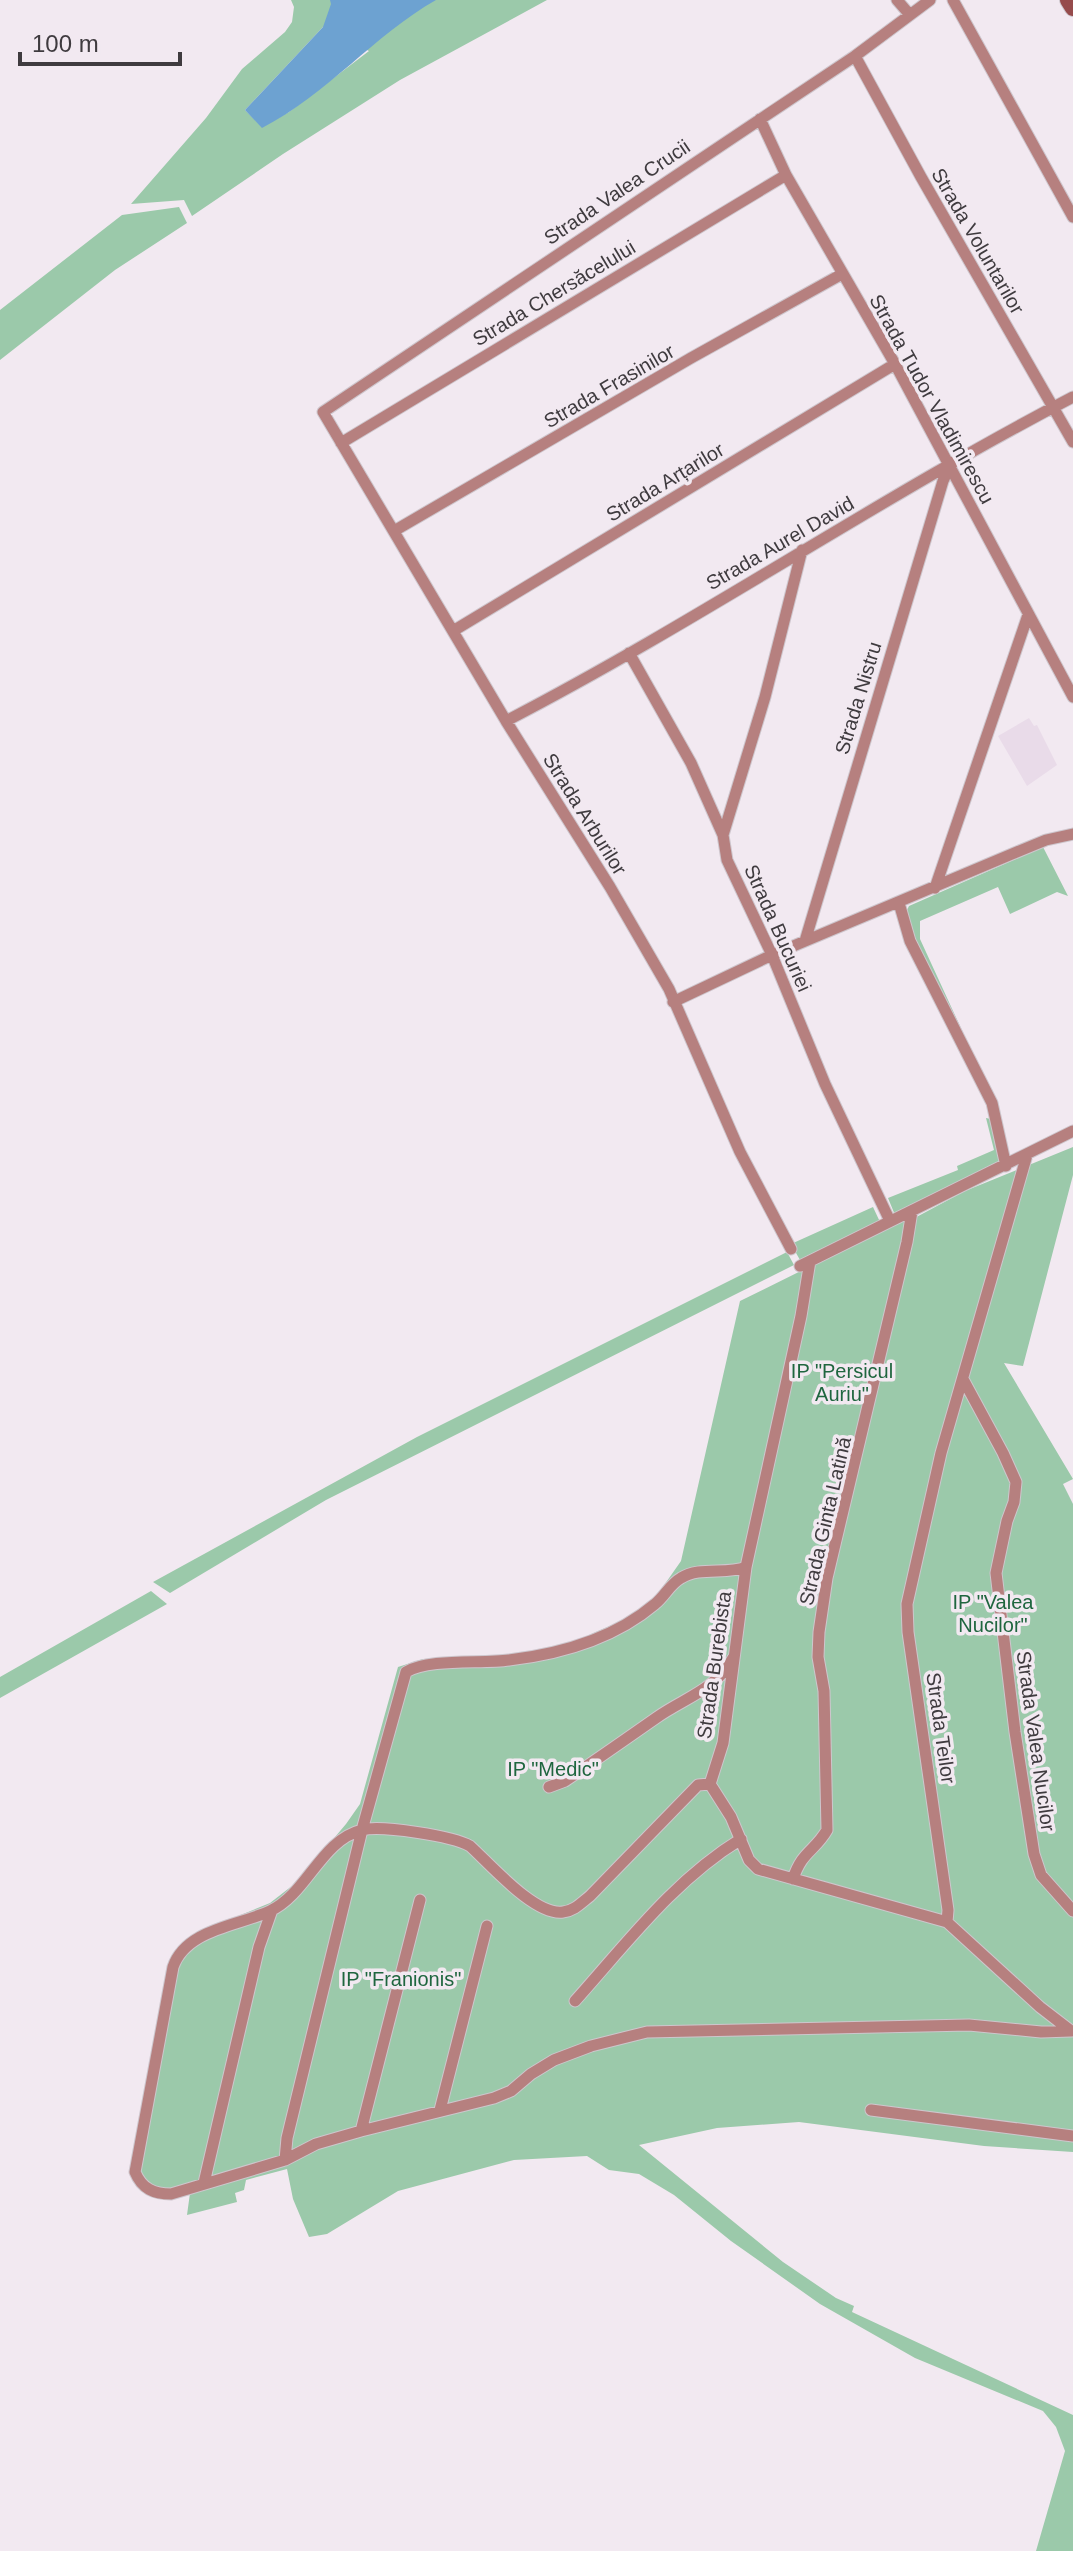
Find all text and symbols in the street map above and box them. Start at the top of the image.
scale bar [20,16,180,66]
text: 100 m [32,30,99,57]
street label: Strada Valea Crucii [540,135,694,249]
street label: Strada Voluntarilor [927,164,1029,318]
street label: Strada Chersăcelului [469,236,639,350]
street label: Strada Tudor Vladimirescu [865,291,999,507]
street label: Strada Frasinilor [540,340,678,432]
street label: Strada Arțarilor [602,438,728,526]
street label: Strada Aurel David [702,492,858,594]
street label: Strada Nistru [830,639,886,757]
street label: Strada Arburilor [539,749,631,879]
street label: Strada Bucuriei [740,861,816,995]
park label: IP "Persicul Auriu" [791,1360,893,1405]
street label: Strada Ginta Latină [795,1434,855,1607]
street label: Strada Burebista [693,1589,735,1740]
park label: IP "Valea Nucilor" [953,1591,1034,1636]
street label: Strada Valea Nucilor [1012,1649,1060,1833]
street label: Strada Teilor [922,1671,960,1785]
park label: IP "Medic" [507,1758,599,1780]
park label: IP "Franionis" [341,1968,461,1990]

